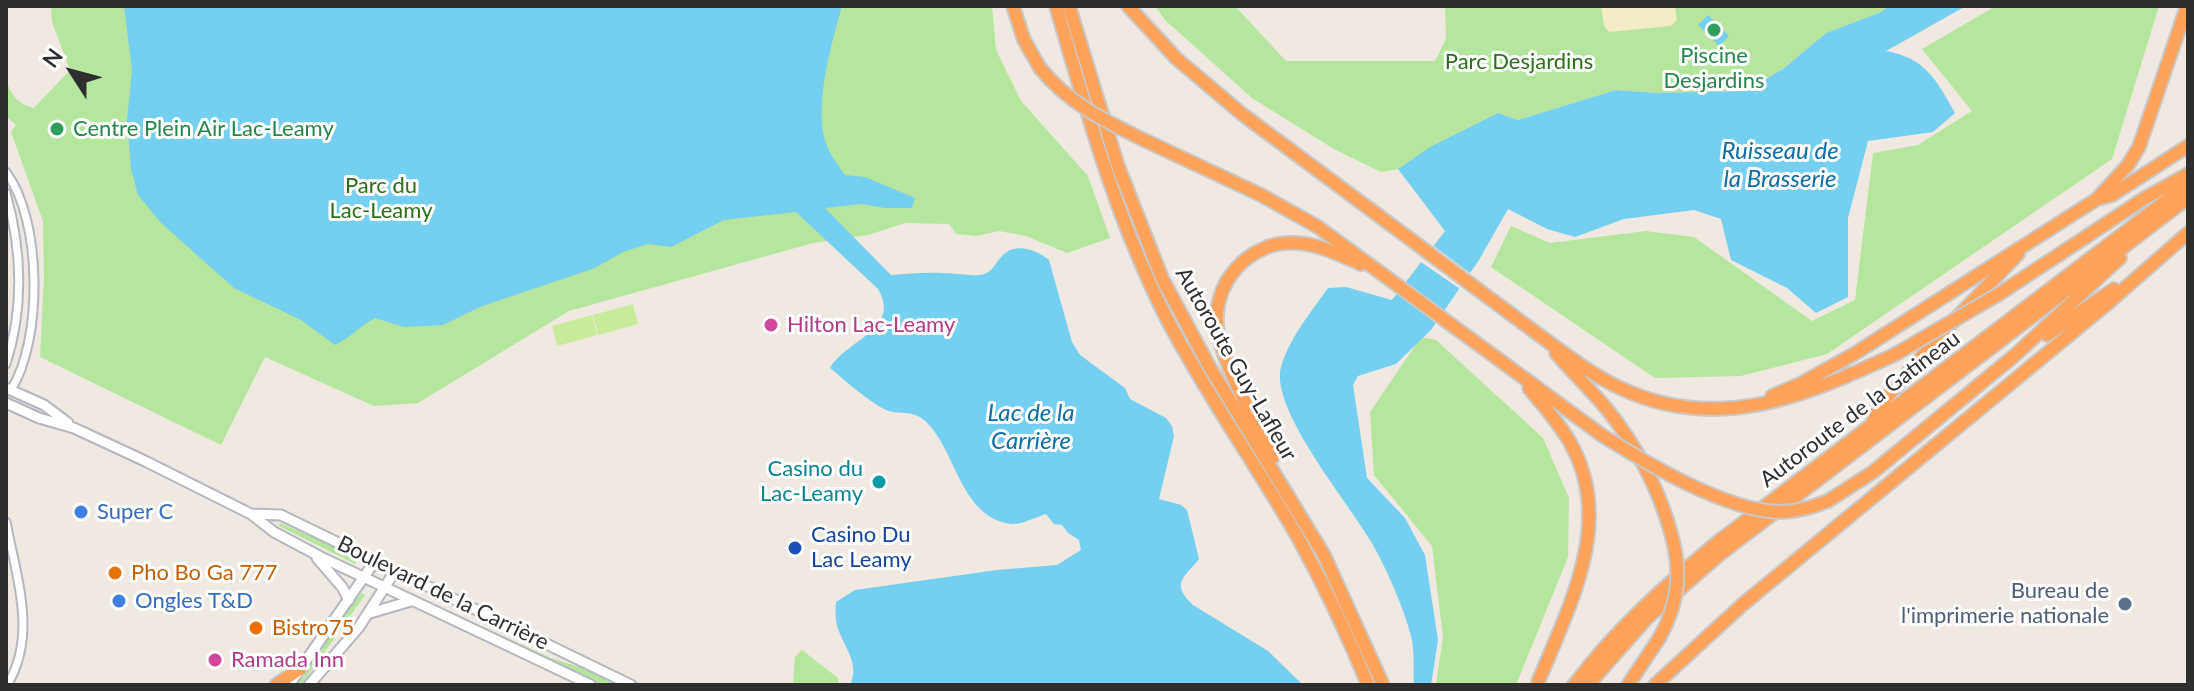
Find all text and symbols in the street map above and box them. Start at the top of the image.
marker: Piscine Desjardins [1705,21,1723,39]
north arrow [32,32,112,112]
text: N [36,43,68,72]
place label: Piscine Desjardins [1664,43,1764,94]
park label: Parc Desjardins [1445,49,1593,75]
place label: Centre Plein Air Lac-Leamy [73,116,334,142]
marker: Centre Plein Air Lac-Leamy [48,120,66,138]
water label: Ruisseau de la Brasserie [1721,137,1839,193]
park label: Parc du Lac-Leamy [330,173,432,224]
street label: Autoroute Guy-Lafleur [1170,263,1302,465]
place label: Hilton Lac-Leamy [787,312,955,338]
marker: Hilton Lac-Leamy [762,316,780,334]
street label: Autoroute de la Gatineau [1755,325,1965,493]
water label: Lac de la Carrière [987,399,1075,455]
place label: Casino du Lac-Leamy [760,456,863,508]
marker: Casino du Lac-Leamy [870,473,888,491]
place label: Super C [97,499,173,525]
marker: Super C [72,503,90,521]
place label: Casino Du Lac Leamy [811,522,912,574]
street label: Boulevard de la Carrière [333,530,553,656]
marker: Casino Du Lac Leamy [786,539,804,557]
place label: Pho Bo Ga 777 [131,560,278,586]
marker: Pho Bo Ga 777 [106,564,124,582]
place label: Bureau de l'imprimerie nationale [1901,578,2109,630]
place label: Ongles T&D [135,588,253,614]
marker: Ongles T&D [110,592,128,610]
marker: Bureau de l'imprimerie nationale [2116,595,2134,613]
place label: Bistro75 [272,615,354,641]
marker: Bistro75 [247,619,265,637]
place label: Ramada Inn [231,647,344,673]
marker: Ramada Inn [206,651,224,669]

